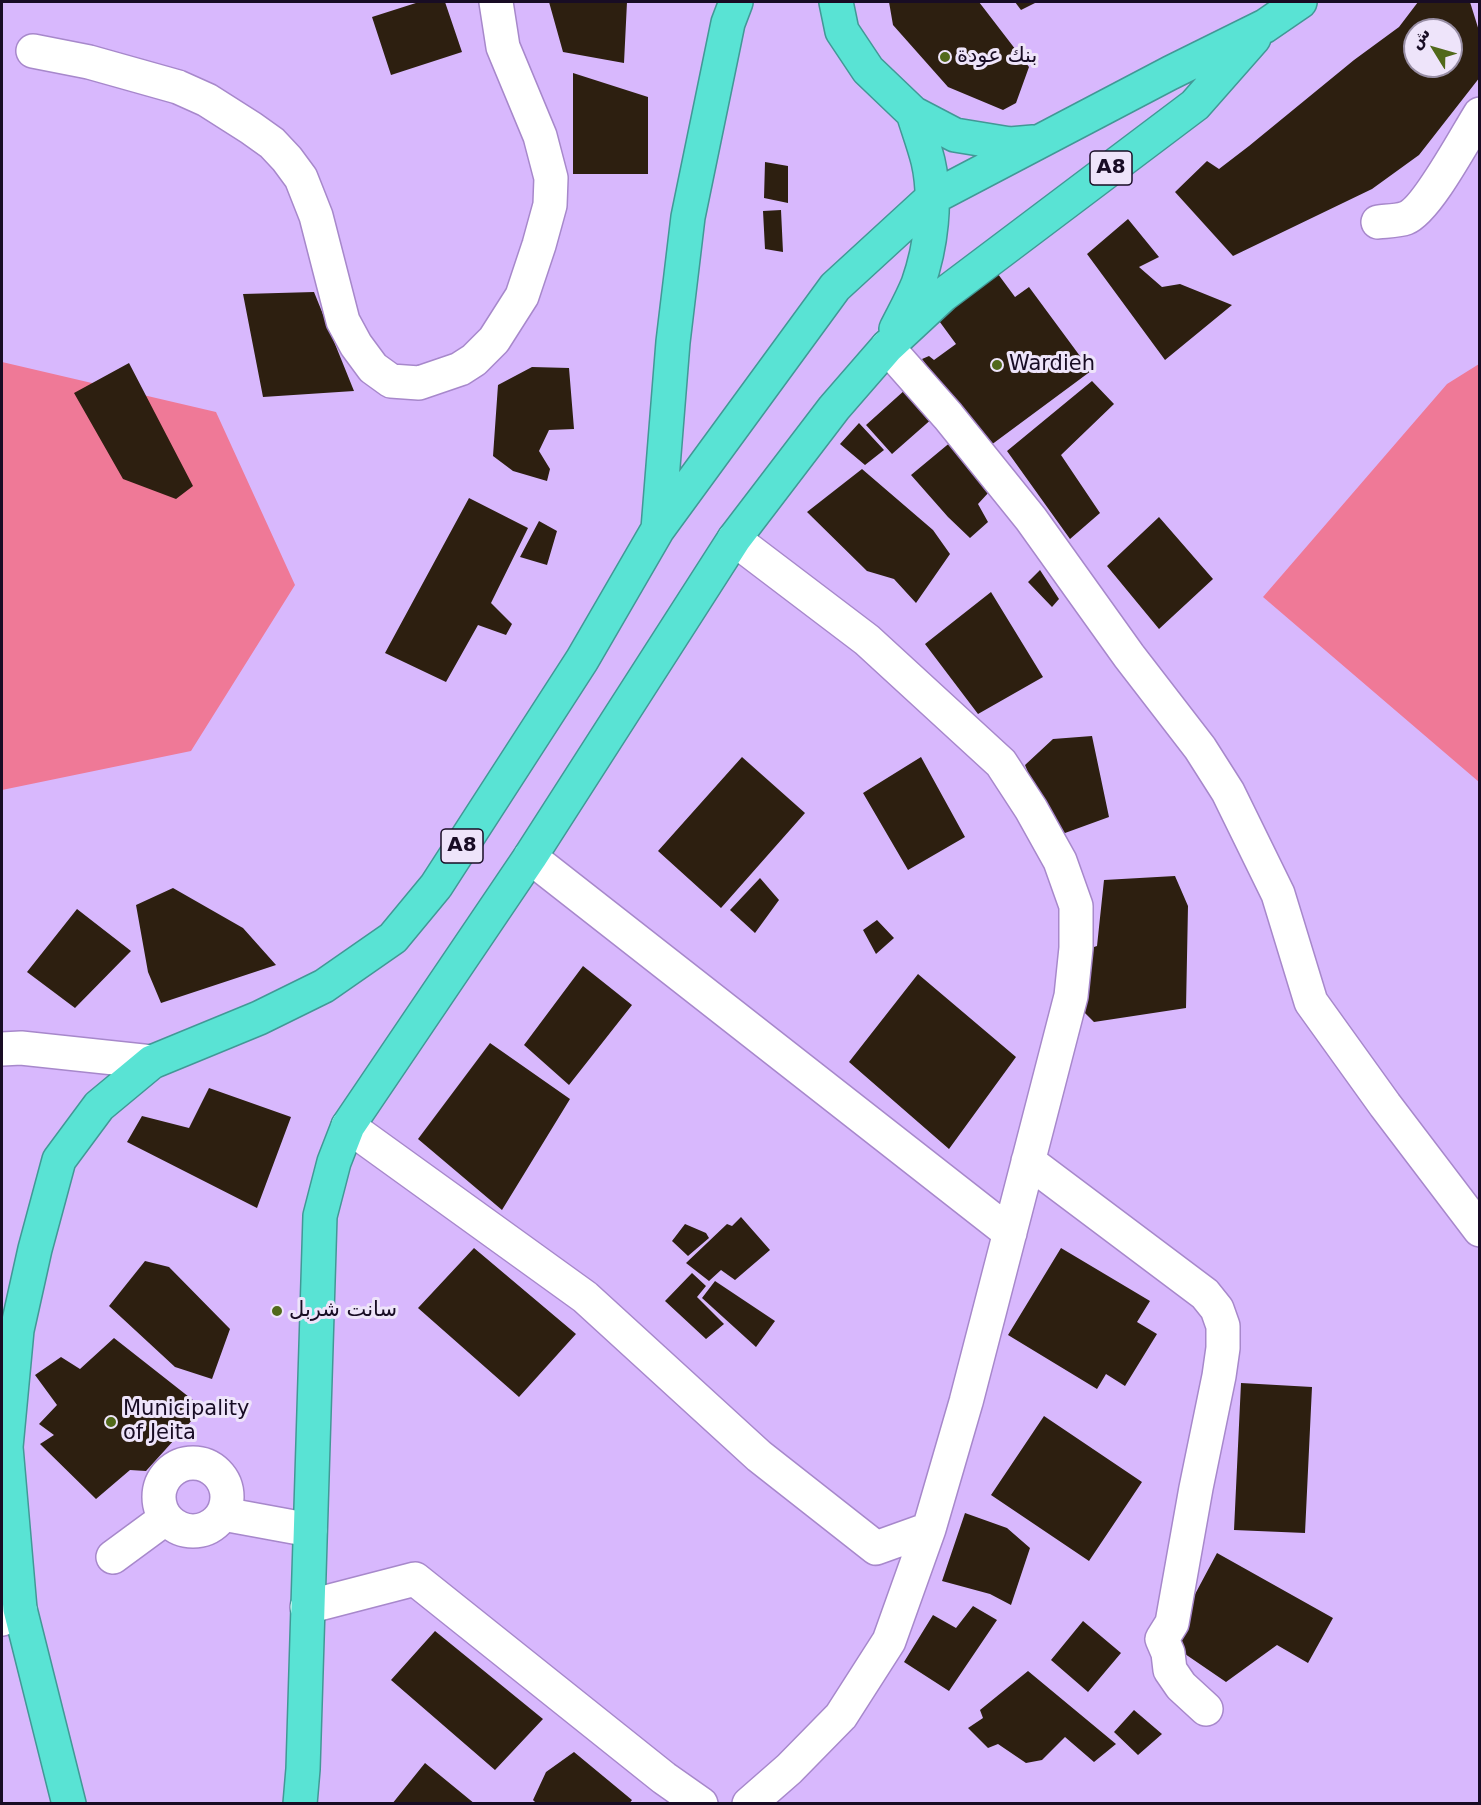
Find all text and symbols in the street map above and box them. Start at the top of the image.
north arrow [1403,18,1463,78]
text: ش [1406,24,1434,53]
place label: بنك عودة [957,44,1037,70]
marker: بنك عودة [938,50,952,64]
road number: A8 [1090,151,1132,185]
place label: Wardieh [1009,352,1095,378]
marker: Wardieh [990,358,1004,372]
road number: A8 [441,829,483,863]
place label: سانت شربل [289,1298,397,1324]
marker: سانت شربل [270,1304,284,1318]
place label: Municipality of Jeita [123,1397,249,1447]
marker: Municipality of Jeita [104,1415,118,1429]

